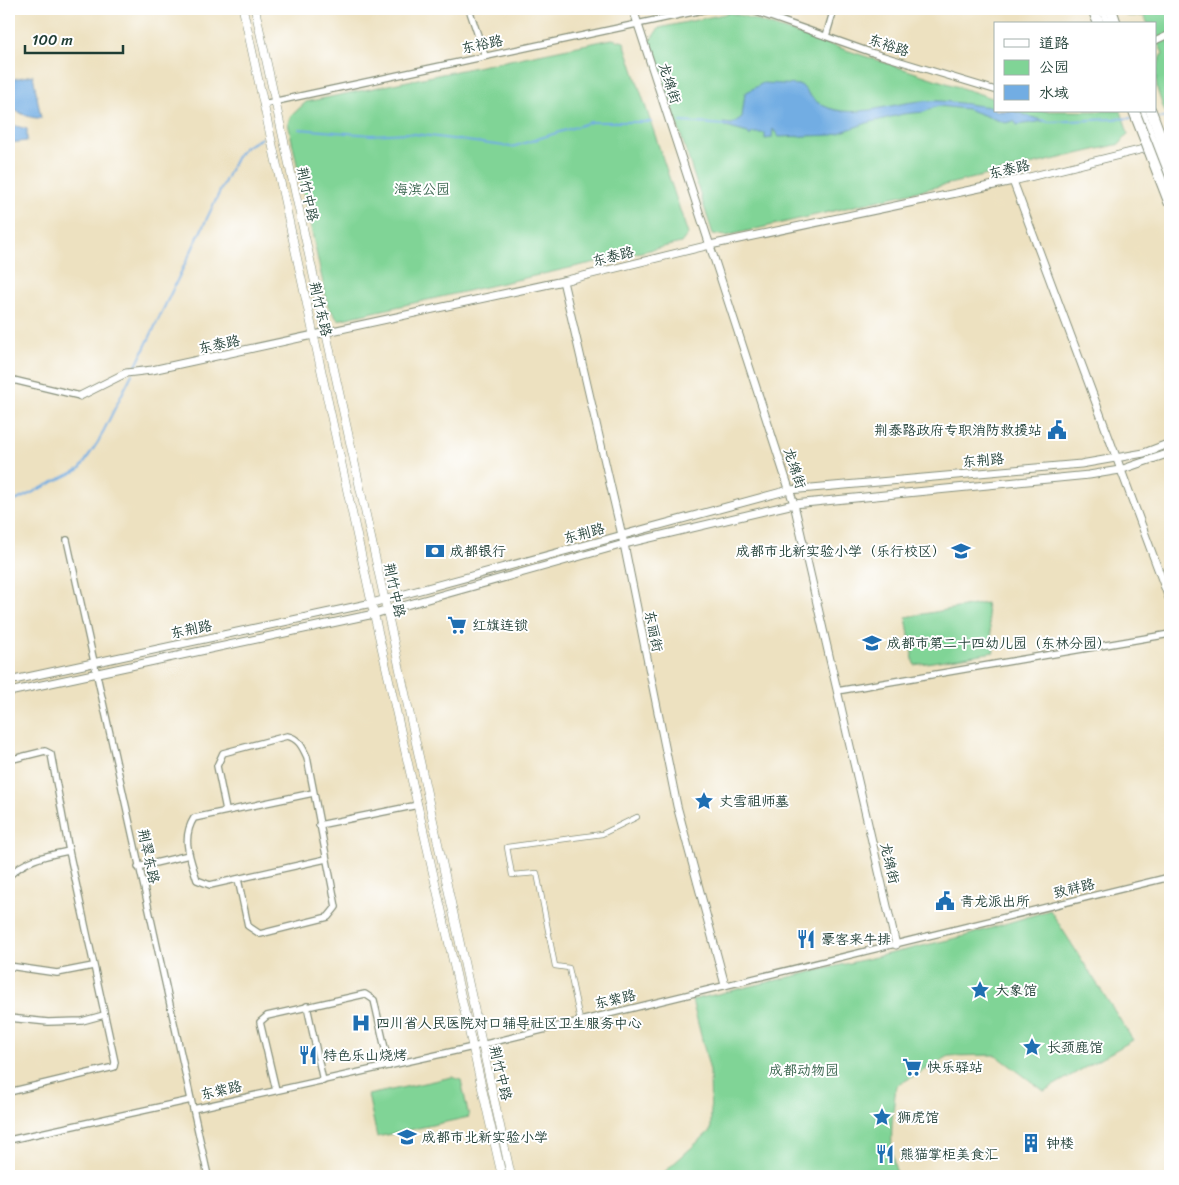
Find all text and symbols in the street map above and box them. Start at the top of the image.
scale bar [25,22,122,54]
legend [994,22,1156,112]
text: 100 m [32,27,73,53]
street label: 东裕路 [865,27,913,64]
street label: 东裕路 [459,28,505,61]
text: 道路 [1039,30,1069,56]
text: 公园 [1039,54,1069,80]
street label: 龙绵街 [651,59,688,107]
text: 水域 [1039,80,1069,106]
street label: 东泰路 [986,153,1032,186]
street label: 荆竹中路 [289,164,326,224]
park label: 海滨公园 [394,177,450,202]
street label: 东泰路 [590,239,637,274]
street label: 荆竹东路 [302,279,339,339]
street label: 东泰路 [196,328,242,361]
place label: 荆泰路政府专职消防救援站 [874,418,1042,443]
public building icon: 荆泰路政府专职消防救援站 [1046,419,1068,441]
street label: 龙绵街 [776,444,813,492]
street label: 东荆路 [961,446,1005,475]
street label: 东荆路 [561,516,608,551]
place label: 成都银行 [450,539,506,564]
place label: 成都市北新实验小学（乐行校区） [736,539,946,564]
bank icon: 成都银行 [424,540,446,562]
school or university icon: 成都市北新实验小学（乐行校区） [950,540,972,562]
street label: 荆竹中路 [376,560,413,620]
street label: 东丽街 [637,608,670,654]
street label: 东荆路 [168,613,214,646]
place label: 红旗连锁 [472,613,528,638]
supermarket icon: 红旗连锁 [446,614,468,636]
place label: 成都市第二十四幼儿园（东林分园） [887,631,1111,656]
school or university icon: 成都市第二十四幼儿园（东林分园） [861,632,883,654]
place label: 丈雪祖师墓 [719,789,789,814]
place icon: 丈雪祖师墓 [693,790,715,812]
street label: 荆翠东路 [130,826,167,886]
street label: 龙绵街 [873,840,906,886]
street label: 致祥路 [1051,871,1098,906]
place label: 青龙派出所 [960,889,1030,914]
public building icon: 青龙派出所 [934,890,956,912]
place label: 豪客来牛排 [821,927,891,952]
restaurant icon: 豪客来牛排 [795,928,817,950]
place label: 大象馆 [995,978,1037,1003]
place icon: 大象馆 [969,979,991,1001]
street label: 东紫路 [592,983,638,1016]
place label: 四川省人民医院对口辅导社区卫生服务中心 [376,1011,642,1036]
hospital icon: 四川省人民医院对口辅导社区卫生服务中心 [350,1012,372,1034]
place label: 长颈鹿馆 [1047,1035,1103,1060]
place icon: 长颈鹿馆 [1021,1036,1043,1058]
place label: 特色乐山烧烤 [323,1043,407,1068]
street label: 荆竹中路 [482,1043,519,1103]
restaurant icon: 特色乐山烧烤 [297,1044,319,1066]
place label: 快乐驿站 [927,1055,983,1080]
supermarket icon: 快乐驿站 [901,1056,923,1078]
park label: 成都动物园 [769,1058,839,1083]
street label: 东紫路 [198,1074,244,1107]
place label: 狮虎馆 [897,1105,939,1130]
place icon: 狮虎馆 [871,1106,893,1128]
place label: 成都市北新实验小学 [422,1125,548,1150]
school or university icon: 成都市北新实验小学 [396,1126,418,1148]
place label: 钟楼 [1046,1131,1074,1156]
building icon: 钟楼 [1020,1132,1042,1154]
place label: 熊猫掌柜美食汇 [900,1142,998,1167]
restaurant icon: 熊猫掌柜美食汇 [874,1143,896,1165]

